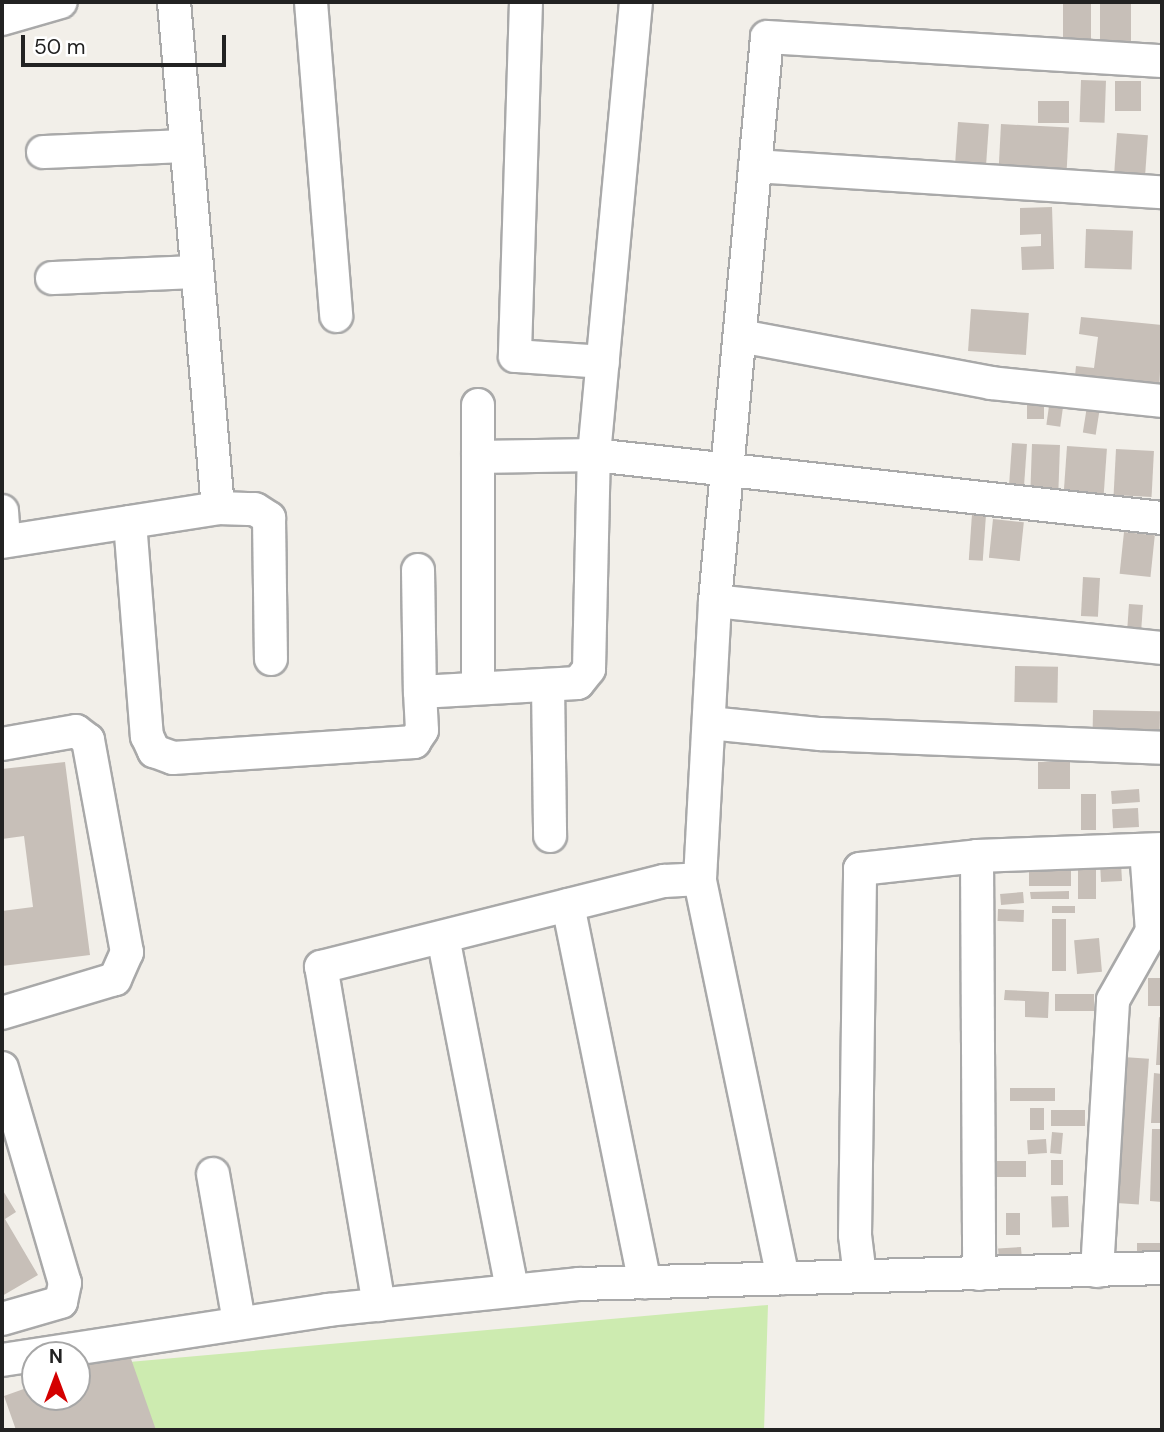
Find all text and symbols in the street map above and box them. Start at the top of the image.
scale bar [24,21,229,65]
text: 50 m [34,33,85,61]
north arrow [21,1341,91,1411]
text: N [49,1344,63,1369]

